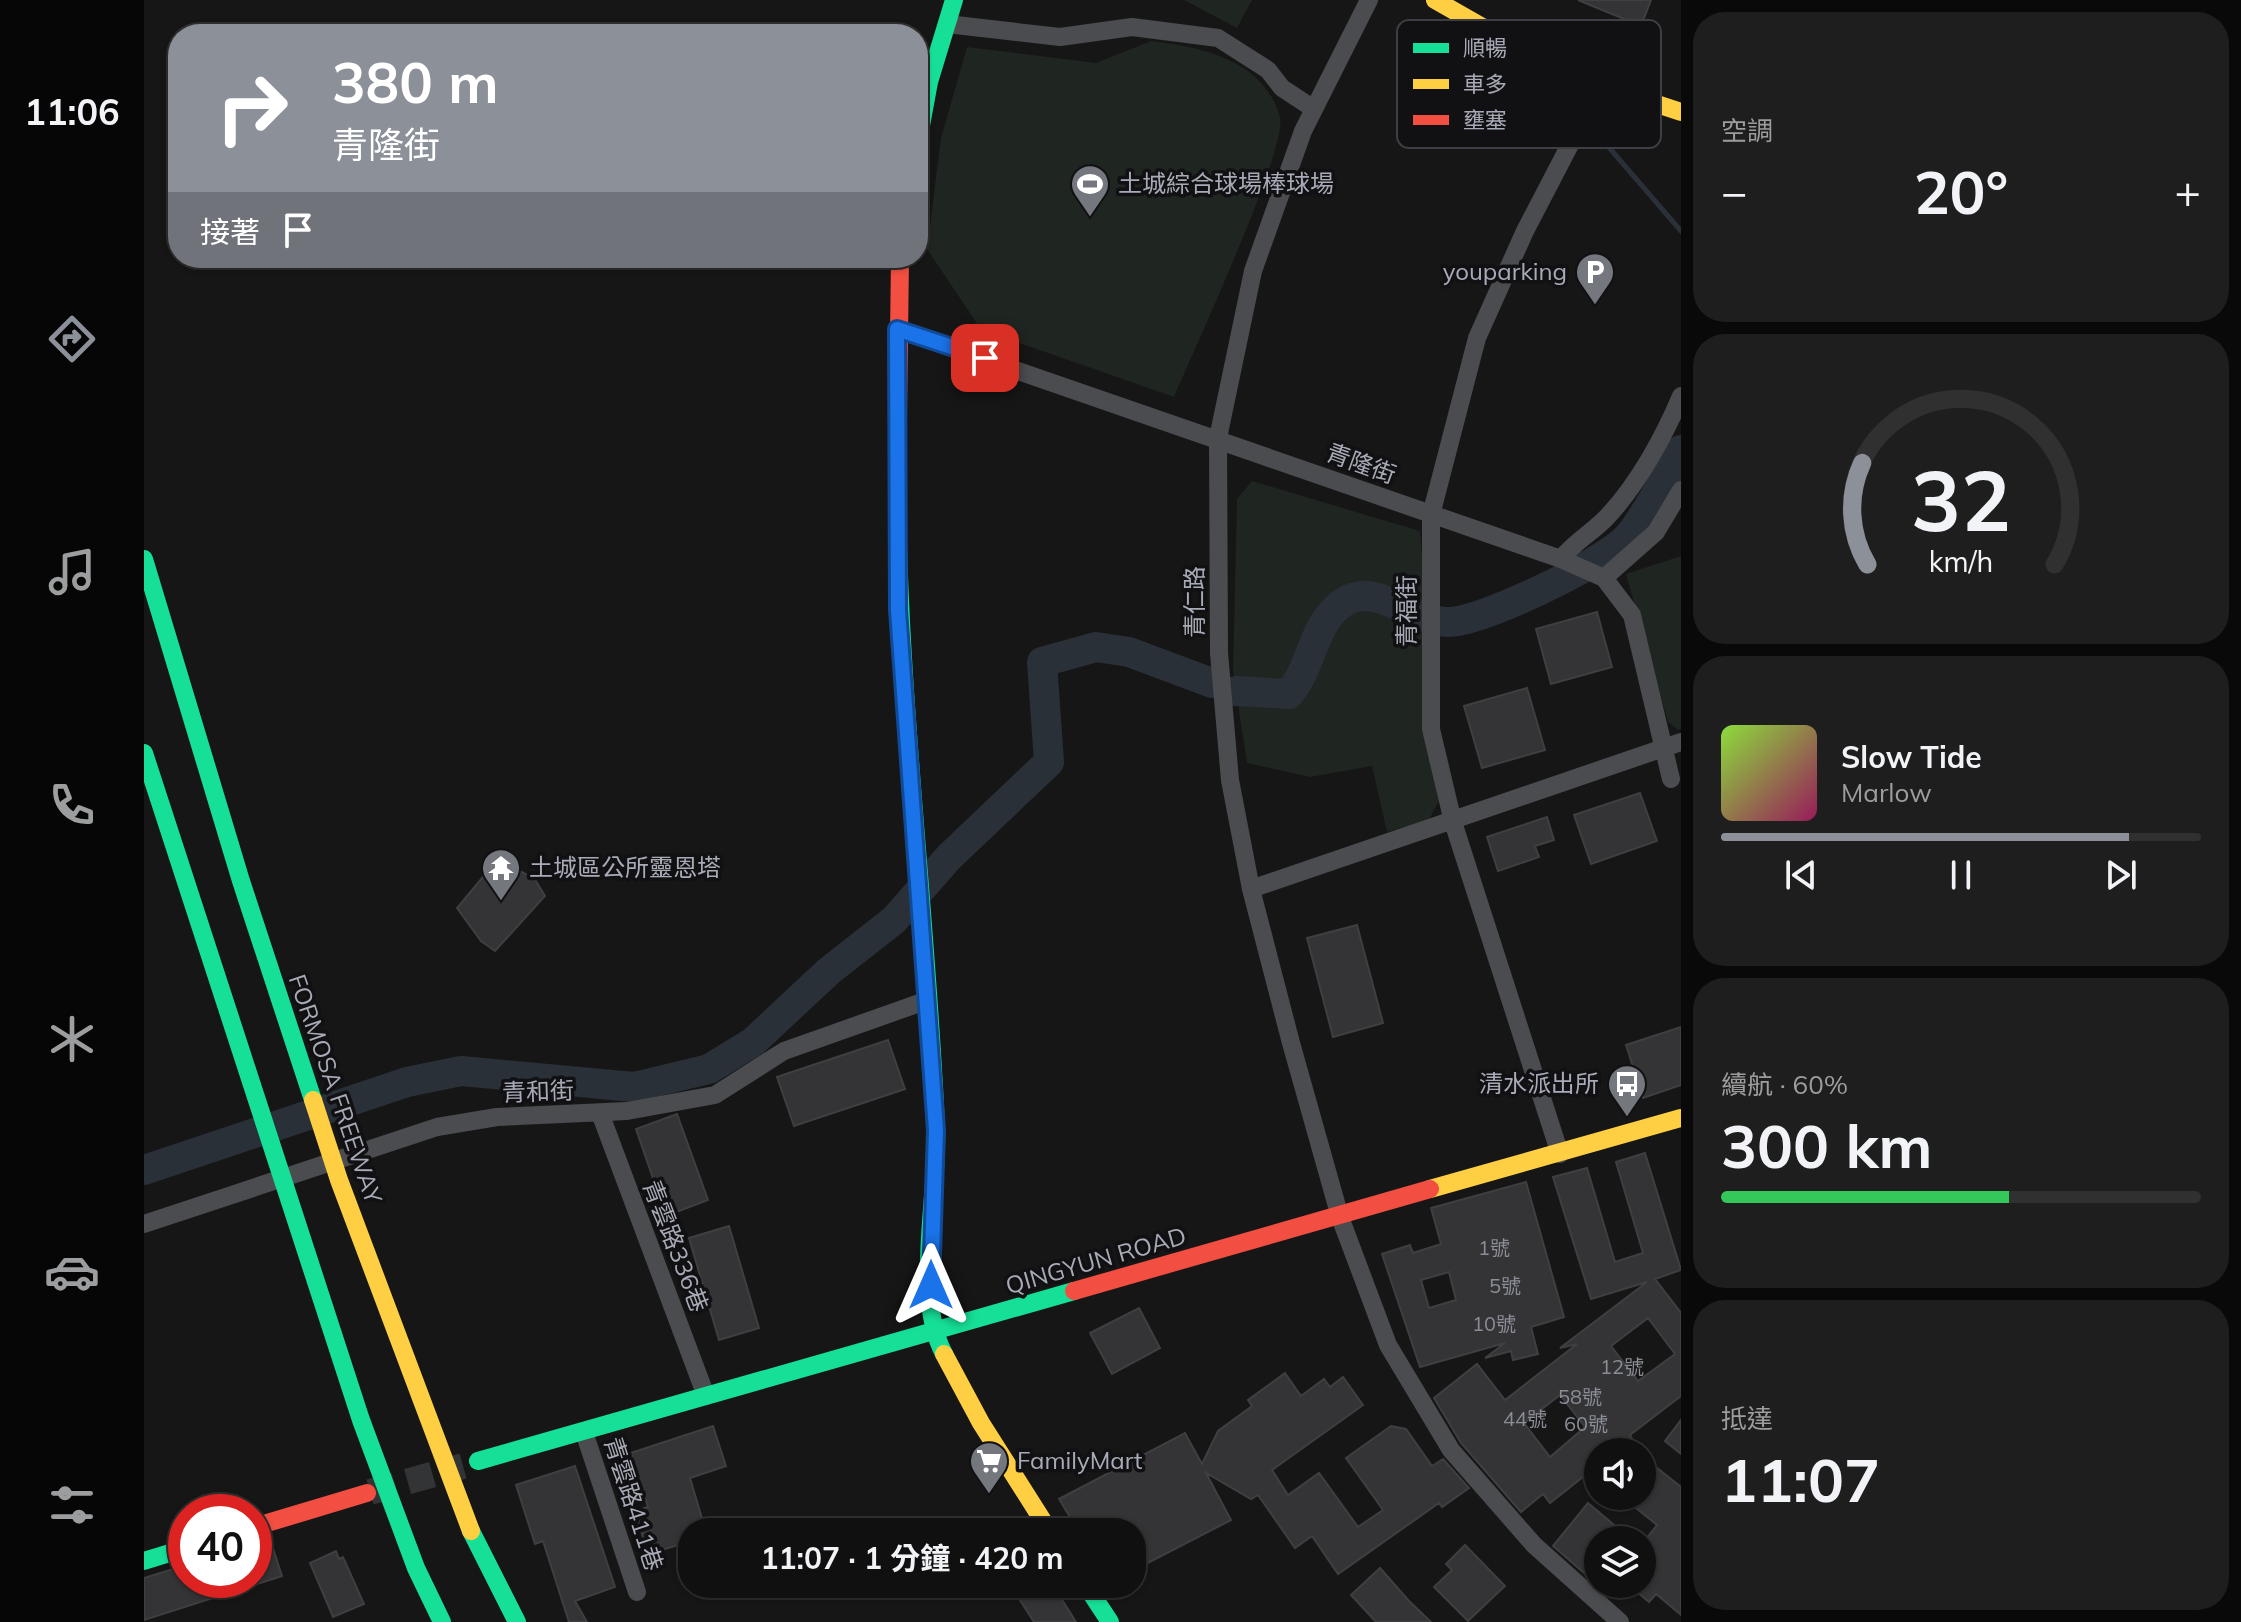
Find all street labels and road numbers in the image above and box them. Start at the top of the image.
street label: 青隆街 [1322,437,1400,489]
street label: 青仁路 [1179,566,1209,638]
street label: 青福街 [1391,575,1421,647]
street label: FORMOSA FREEWAY [283,970,389,1208]
street label: 青和街 [501,1075,574,1107]
street label: 青雲路336巷 [637,1175,715,1316]
street label: QINGYUN ROAD [1002,1220,1189,1300]
street label: 青雲路411巷 [598,1433,670,1575]

